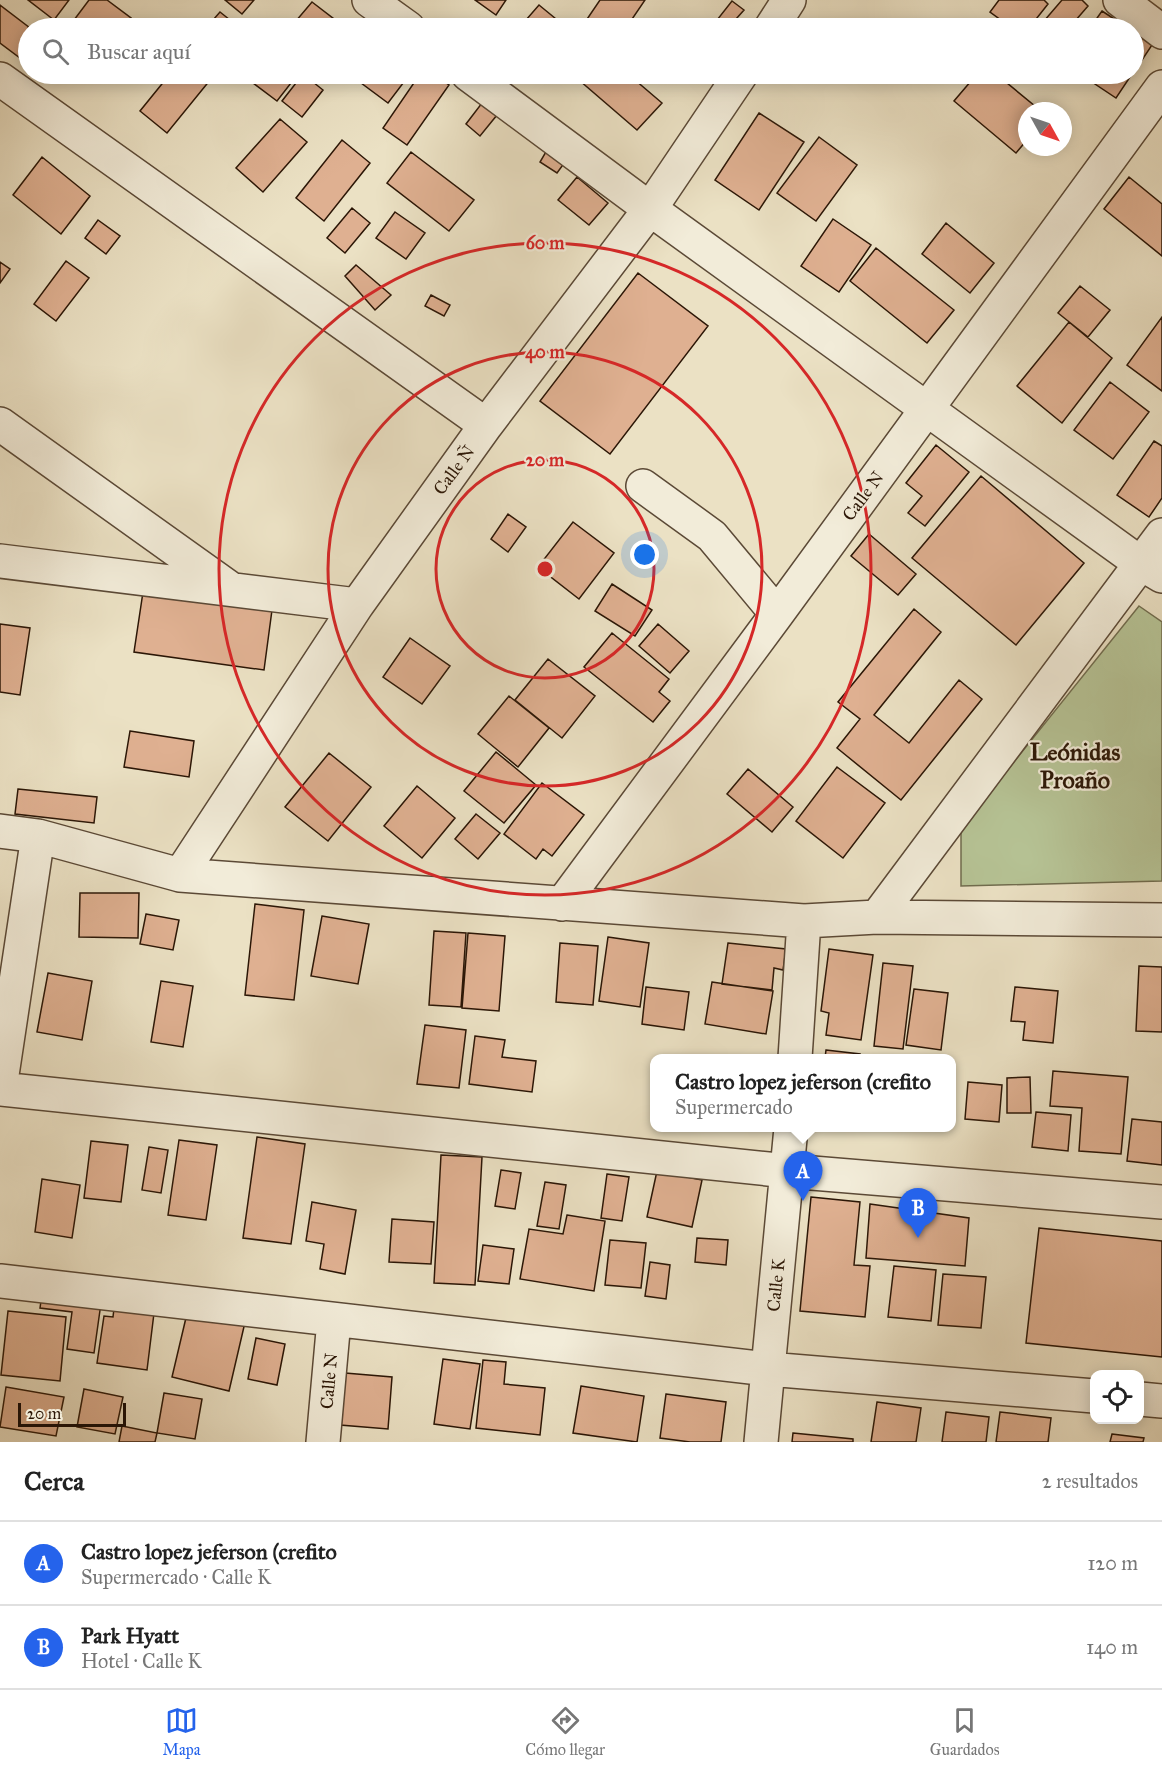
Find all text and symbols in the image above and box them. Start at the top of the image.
search box [18,18,1144,84]
icon: search [39,35,72,68]
text: Buscar aquí [87,38,190,65]
north arrow [1018,102,1072,156]
text: 60 m [526,232,565,254]
text: 40 m [525,341,566,364]
street label: Calle Ñ [428,440,479,499]
text: 20 m [526,449,565,471]
street label: Calle N [838,467,888,525]
your location [630,540,659,569]
centre of rings [535,559,555,579]
district label: Leónidas Proaño [1030,737,1120,795]
popup [650,1054,956,1132]
text: Castro lopez jeferson (crefito [675,1068,931,1095]
text: Supermercado [675,1095,793,1119]
pin: A [784,1152,822,1201]
pin: B [898,1188,938,1238]
street label: Calle K [762,1256,790,1313]
street label: Calle N [316,1352,342,1410]
map controls [1090,1370,1144,1424]
button: locate [1090,1370,1144,1424]
scale bar [18,1400,126,1428]
text: 20 m [27,1404,61,1423]
text: Cerca [24,1465,84,1497]
text: 2 resultados [1042,1469,1138,1493]
text: Castro lopez jeferson (crefito [81,1538,337,1565]
text: A [37,1551,50,1575]
text: 120 m [1087,1551,1138,1575]
text: Supermercado · Calle K [81,1565,271,1589]
text: Park Hyatt [81,1622,179,1649]
text: B [37,1635,50,1659]
text: 140 m [1086,1635,1138,1659]
text: Hotel · Calle K [81,1649,202,1673]
tab: Mapa [162,1704,200,1759]
tab: Cómo llegar [525,1704,605,1759]
tab: Guardados [930,1704,1000,1759]

